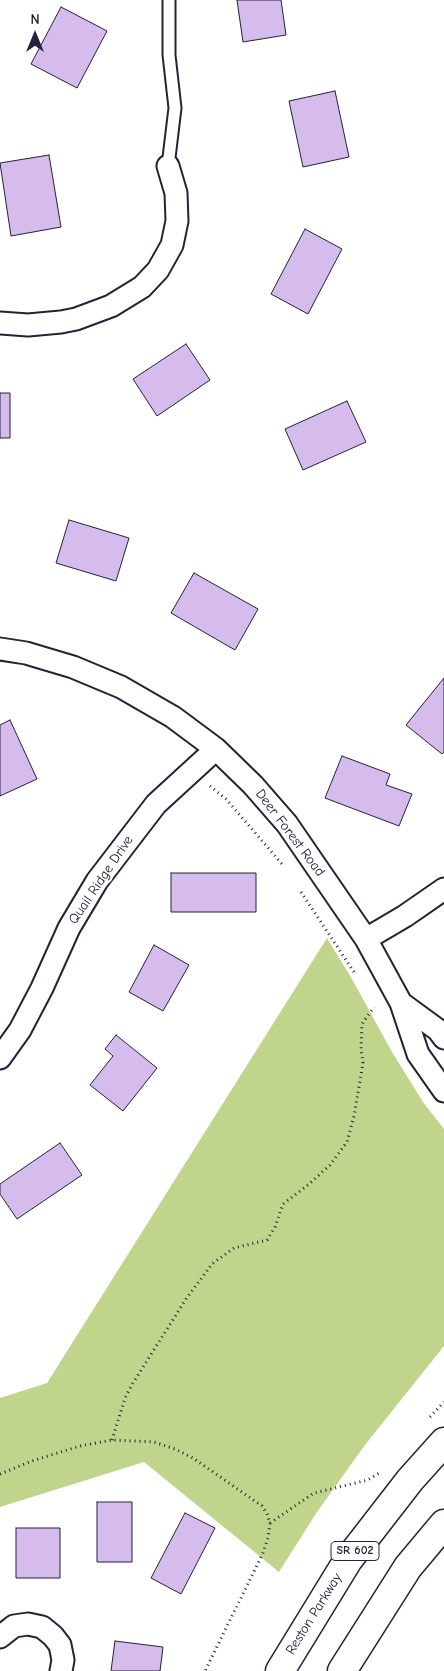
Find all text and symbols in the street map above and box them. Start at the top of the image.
north arrow [10,10,60,60]
text: N [30,11,40,28]
street label: Deer Forest Road [252,786,328,880]
street label: Quail Ridge Drive [65,832,137,928]
road number: SR 602 [331,1542,379,1560]
street label: Reston Parkway [282,1570,346,1658]

